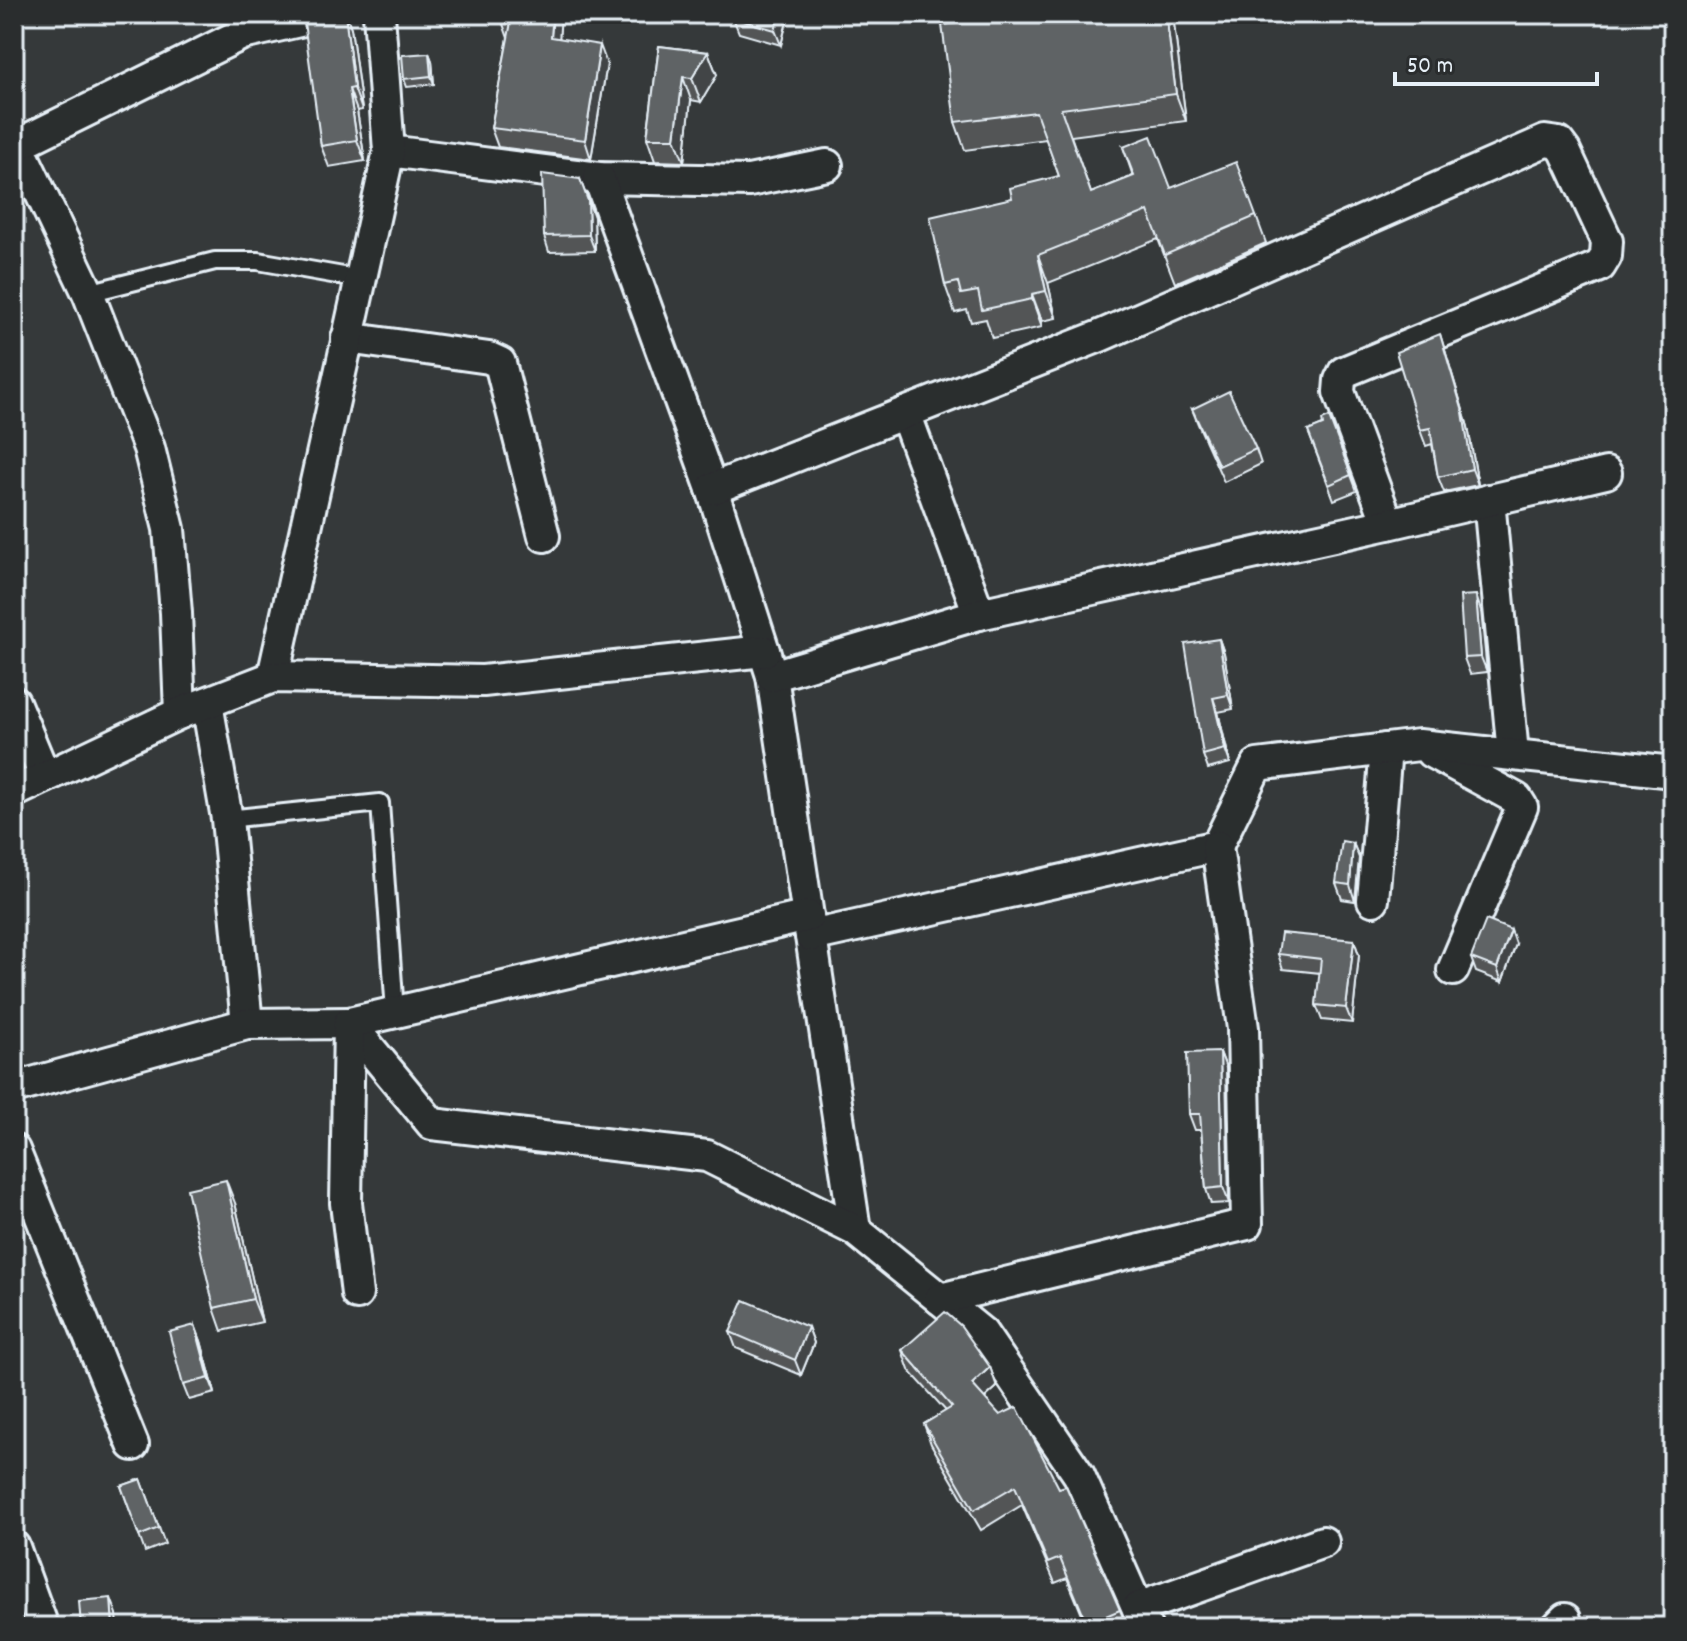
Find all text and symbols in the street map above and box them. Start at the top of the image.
scale bar [1395,36,1597,86]
text: 50 m [1407,50,1453,84]

